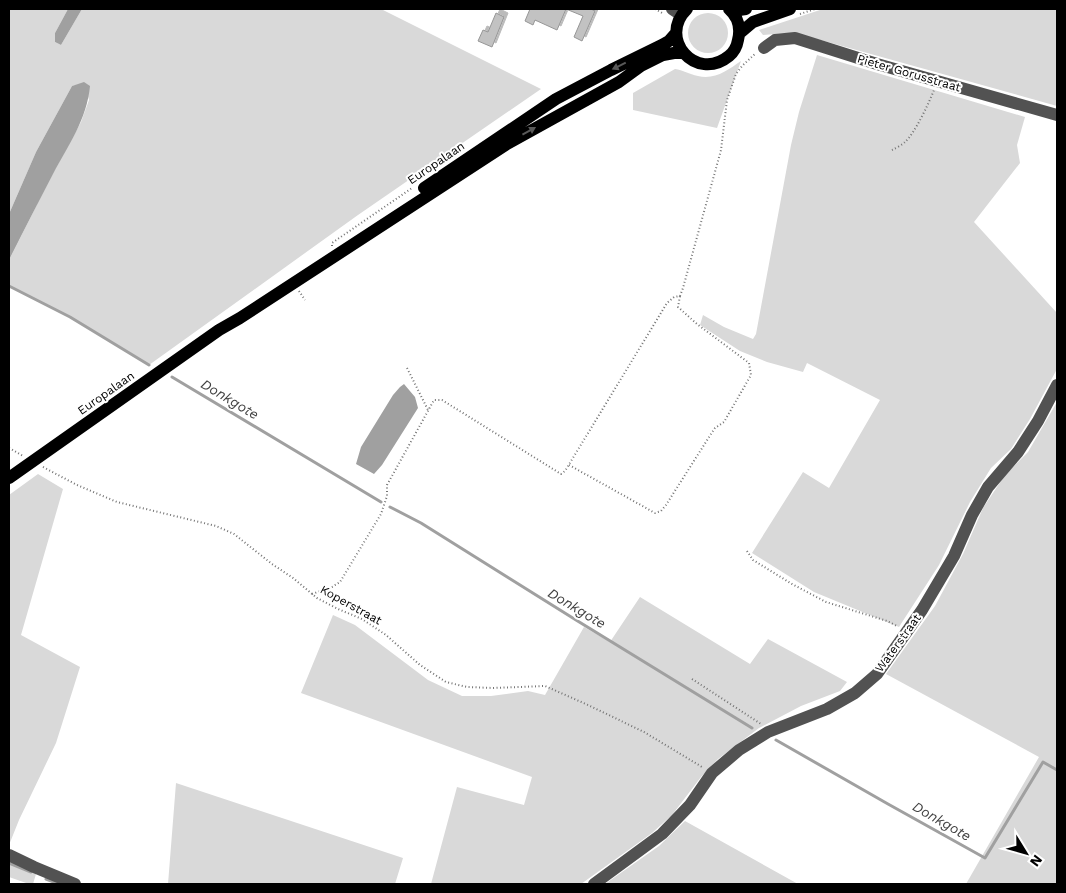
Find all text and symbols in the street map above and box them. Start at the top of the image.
street label: Pieter Gorusstraat [856,52,962,94]
one-way arrow [612,62,627,70]
one-way arrow [523,127,536,136]
street label: Europalaan [405,139,467,187]
street label: Europalaan [75,368,137,418]
water label: Donkgote [198,376,262,422]
street label: Koperstraat [318,582,384,628]
water label: Donkgote [545,585,609,631]
street label: Waterstraat [872,611,924,675]
water label: Donkgote [910,798,974,844]
north arrow [1001,828,1051,878]
text: N [1027,852,1046,870]

